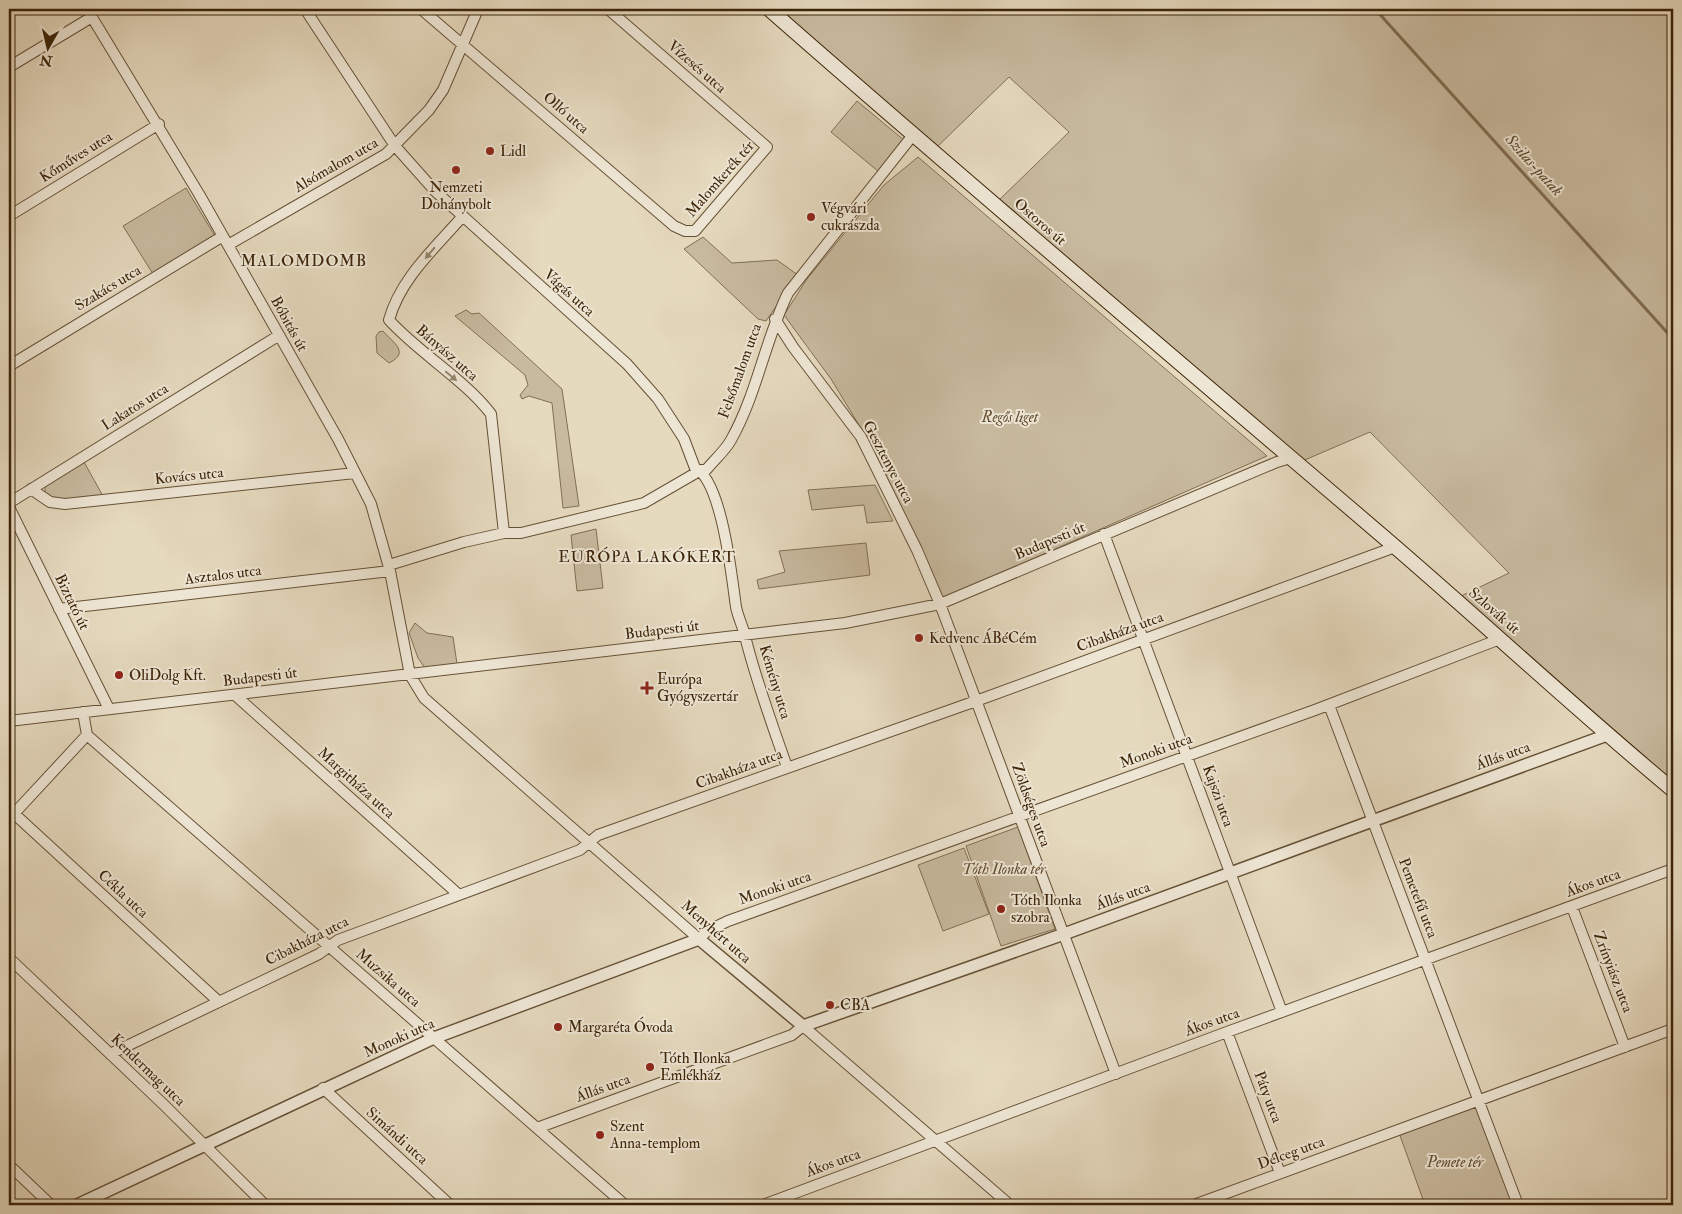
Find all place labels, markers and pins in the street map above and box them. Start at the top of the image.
place label: Lidl [500,142,526,161]
marker: Lidl [484,145,496,157]
marker: Nemzeti Dohánybolt [450,164,462,176]
place label: Nemzeti Dohánybolt [421,178,491,214]
place label: Végvári cukrászda [821,199,881,235]
marker: Végvári cukrászda [805,211,817,223]
place label: Kedvenc ÁBéCém [929,627,1037,648]
marker: Kedvenc ÁBéCém [913,632,925,644]
place label: OliDolg Kft. [129,666,206,685]
marker: OliDolg Kft. [113,669,125,681]
place label: Európa Gyógyszertár [657,670,739,706]
marker: Európa Gyógyszertár [641,682,653,694]
place label: Tóth Ilonka szobra [1011,891,1083,927]
marker: Tóth Ilonka szobra [995,903,1007,915]
place label: CBA [840,996,871,1015]
marker: CBA [824,999,836,1011]
place label: Margaréta Óvoda [568,1016,674,1037]
marker: Margaréta Óvoda [552,1021,564,1033]
place label: Tóth Ilonka Emlékház [660,1049,732,1085]
marker: Tóth Ilonka Emlékház [644,1061,656,1073]
place label: Szent Anna-templom [609,1117,701,1154]
marker: Szent Anna-templom [594,1129,606,1141]

